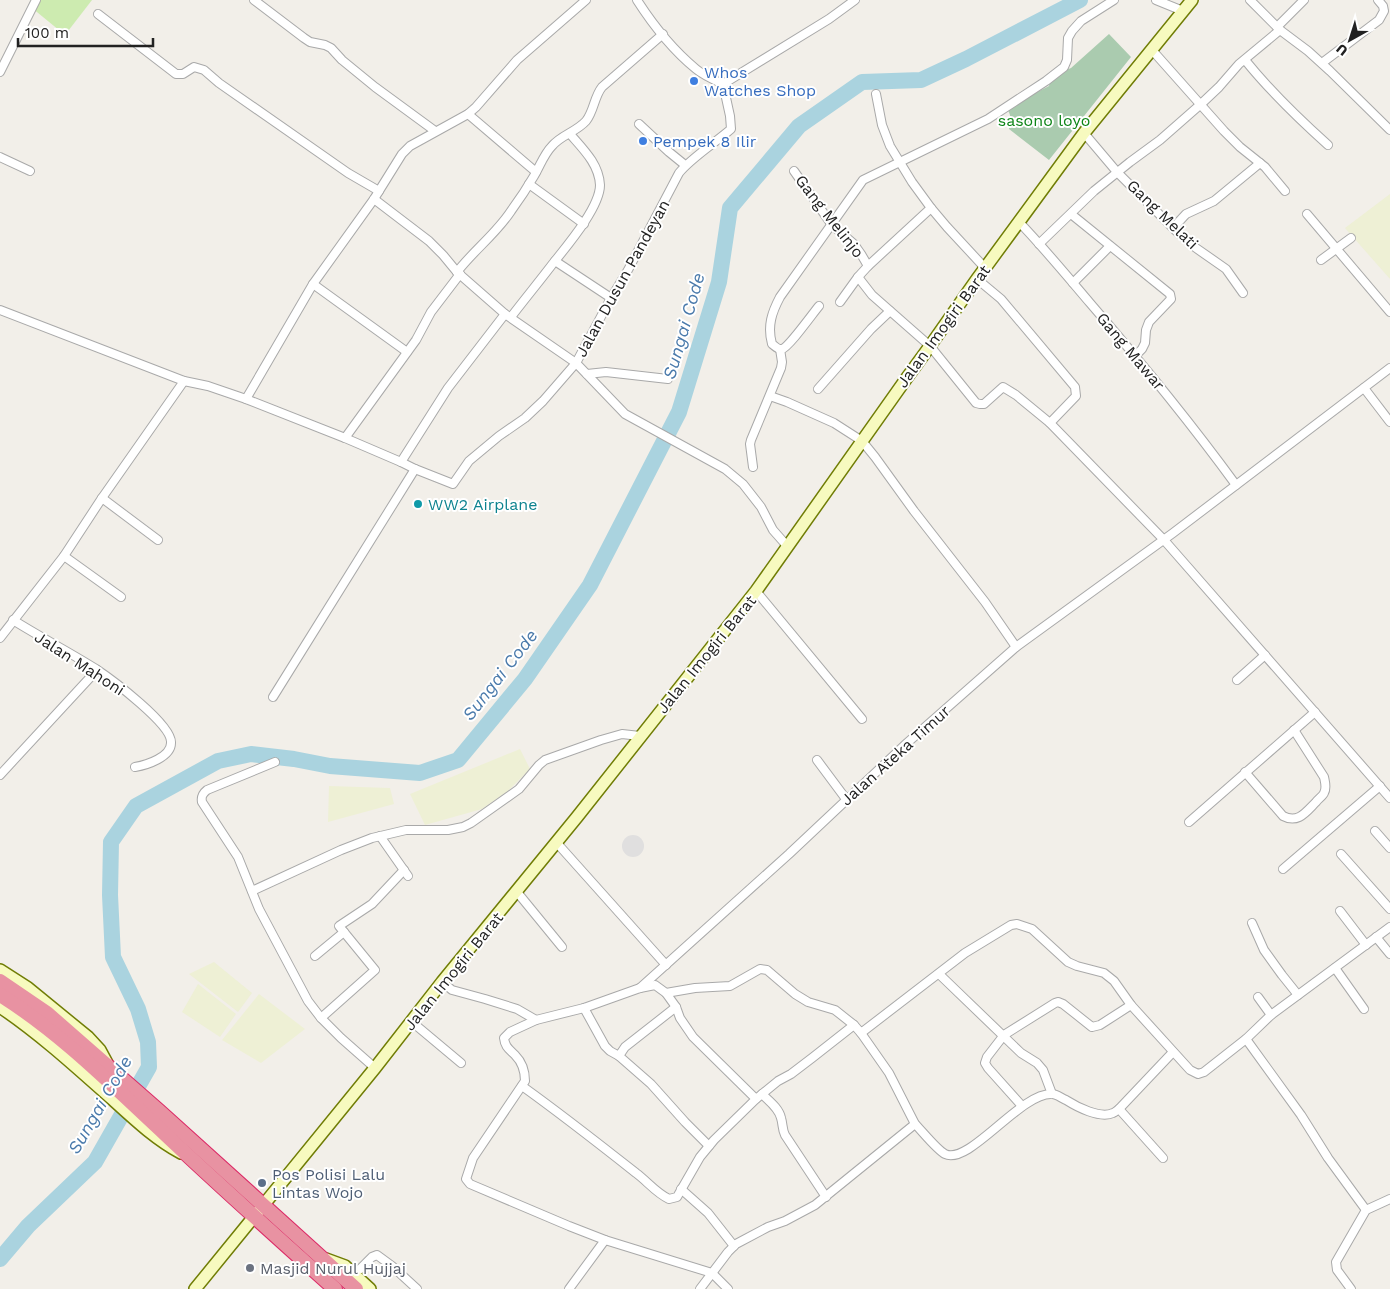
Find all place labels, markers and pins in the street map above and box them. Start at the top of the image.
place label: Whos Watches Shop [704,63,816,100]
marker: Whos Watches Shop [688,75,700,87]
place label: Pempek 8 Ilir [653,132,757,151]
marker: Pempek 8 Ilir [637,135,649,147]
place label: WW2 Airplane [428,495,537,514]
marker: WW2 Airplane [412,498,424,510]
place label: Pos Polisi Lalu Lintas Wojo [272,1165,385,1202]
marker: Pos Polisi Lalu Lintas Wojo [256,1177,268,1189]
place label: Masjid Nurul Hujjaj [260,1259,406,1278]
marker: Masjid Nurul Hujjaj [244,1262,256,1274]

